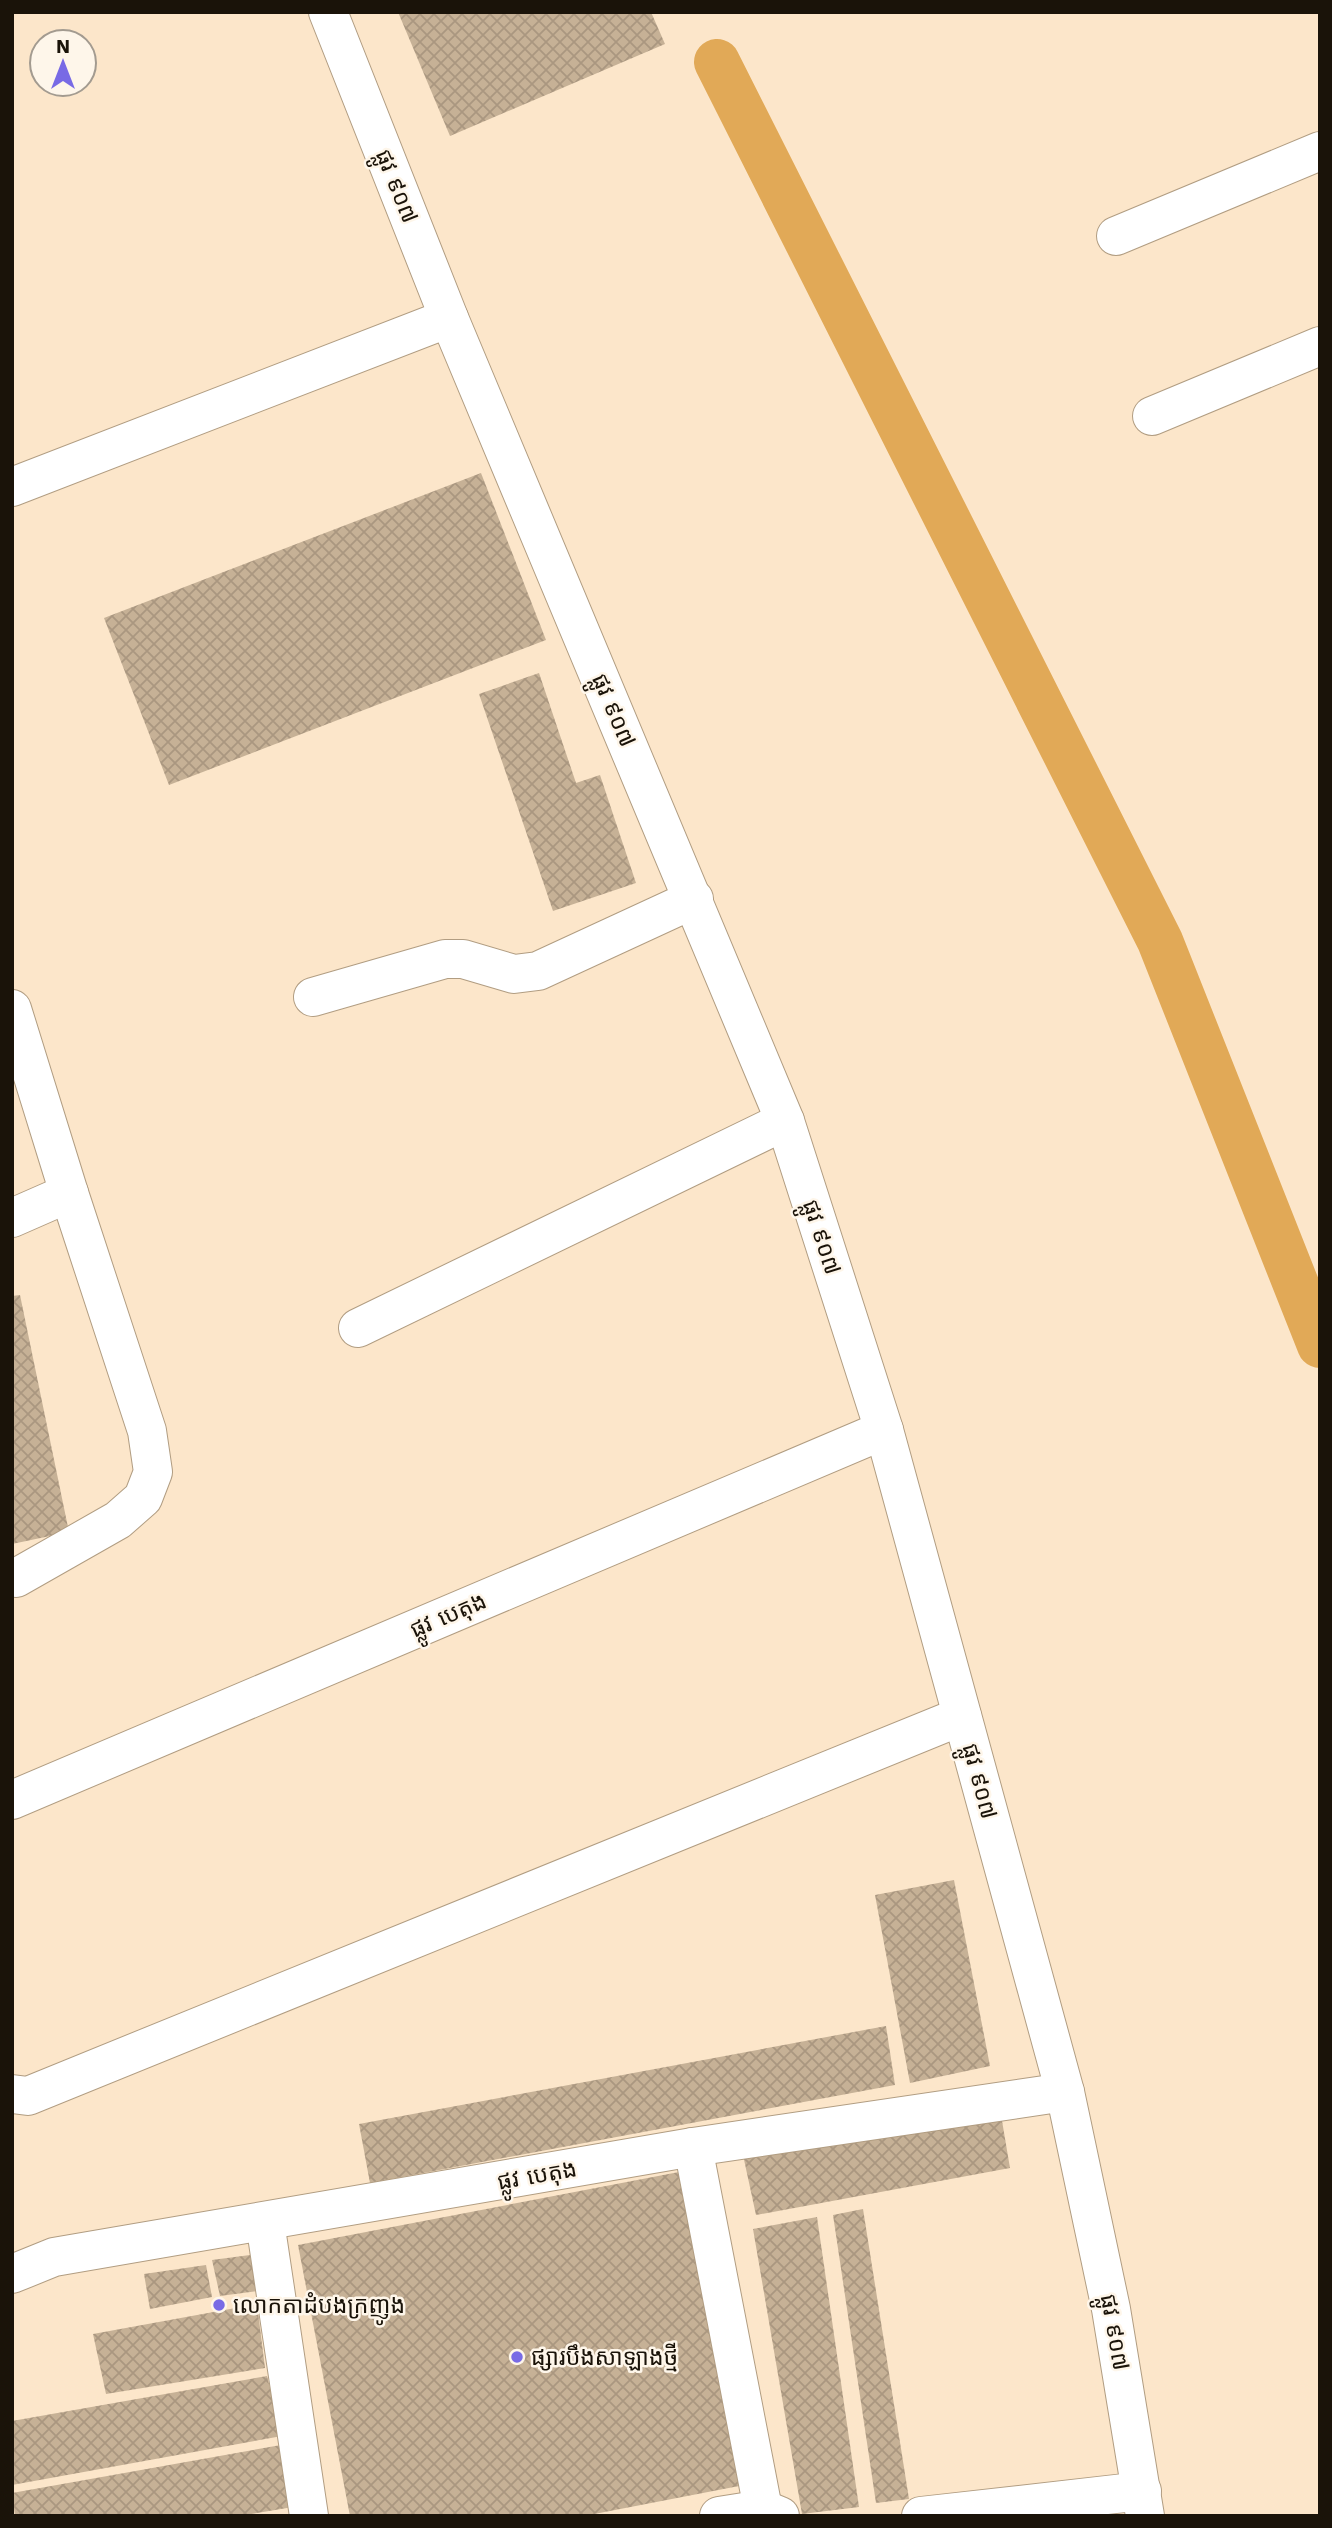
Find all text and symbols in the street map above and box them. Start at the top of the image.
north arrow [28,28,98,98]
text: N [56,35,70,58]
street label: ផ្លូវ ៩០៧ [362,145,423,230]
street label: ផ្លូវ ៩០៧ [579,669,641,754]
street label: ផ្លូវ ៩០៧ [789,1196,846,1280]
street label: ផ្លូវ បេតុង [406,1587,494,1651]
street label: ផ្លូវ ៩០៧ [949,1740,1003,1824]
street label: ផ្លូវ បេតុង [495,2155,580,2203]
place label: លោកតាដំបងក្រញូង [233,2291,405,2326]
street label: ផ្លូវ ៩០៧ [1087,2292,1134,2374]
marker: លោកតាដំបងក្រញូង [211,2297,227,2313]
place label: ផ្សារបឹងសាឡាងថ្មី [531,2342,678,2372]
marker: ផ្សារបឹងសាឡាងថ្មី [509,2349,525,2365]

